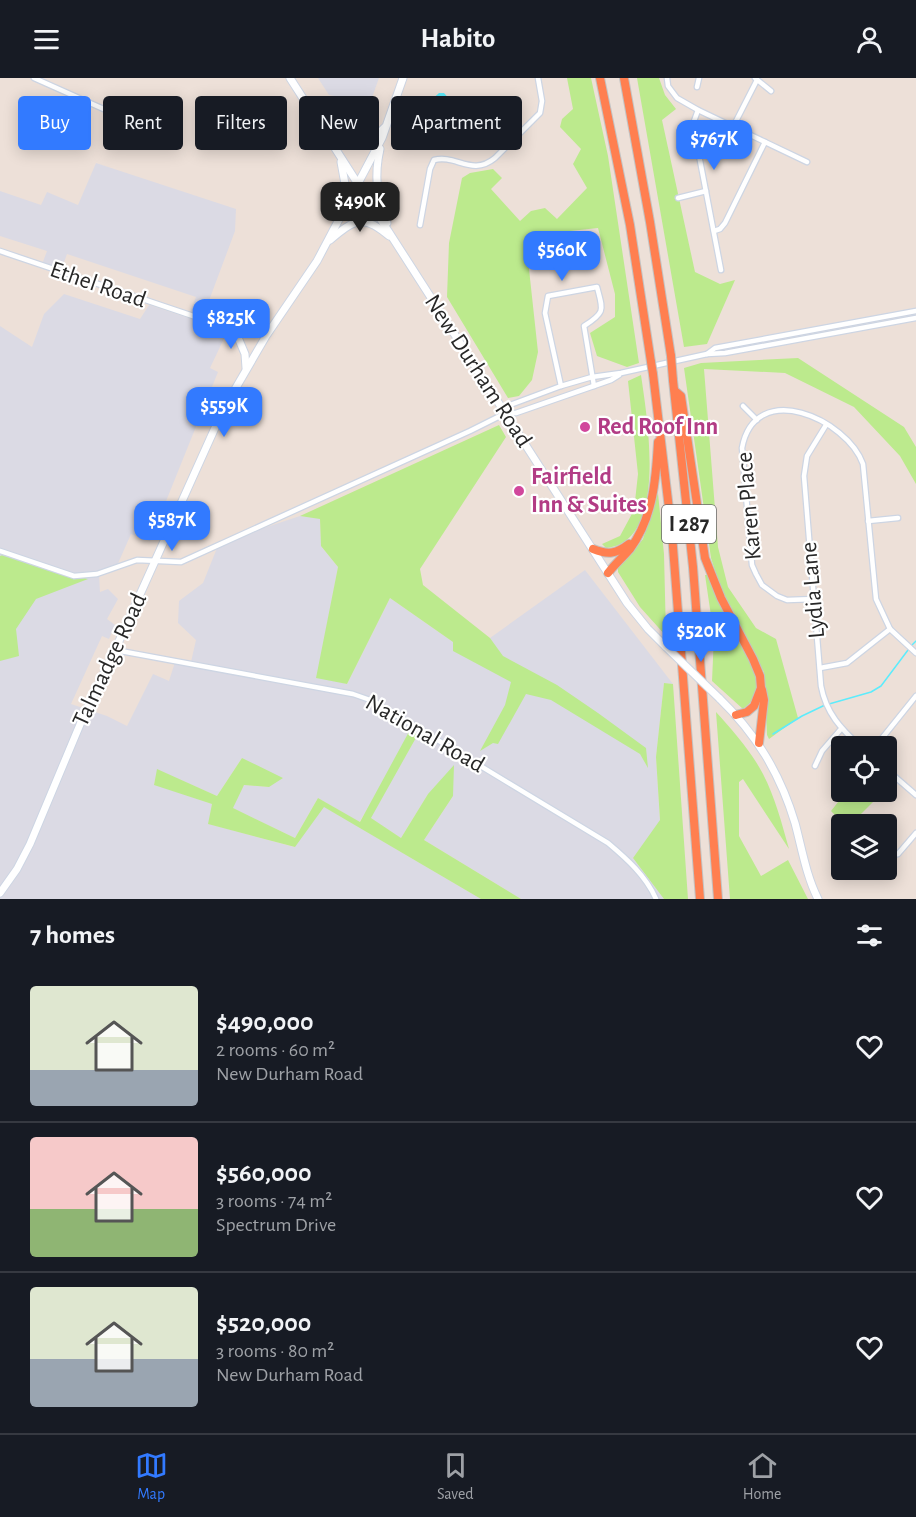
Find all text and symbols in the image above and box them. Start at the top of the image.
icon: menu [30,23,63,56]
icon: person [853,23,886,56]
text: Habito [421,25,495,52]
chip: Buy [18,96,91,150]
chip: Rent [103,96,183,150]
chip: Filters [195,96,287,150]
chip: New [299,96,379,150]
chip: Apartment [391,96,522,150]
pin: $767K [672,120,756,171]
text: $767K [690,129,738,149]
pin: $490K [318,182,402,233]
text: $490K [335,191,385,211]
pin: $560K [520,231,604,282]
text: $560K [537,240,587,260]
street label: Ethel Road [47,257,149,313]
street label: New Durham Road [420,290,536,452]
pin: $825K [189,299,273,350]
text: $825K [207,308,255,328]
pin: $559K [182,387,266,438]
text: $559K [200,396,248,416]
place label: Red Roof Inn [597,415,718,439]
marker: Red Roof Inn [578,420,592,434]
street label: Karen Place [732,451,766,561]
place label: Fairfield Inn & Suites [531,465,647,517]
marker: Fairfield Inn & Suites [512,484,526,498]
pin: $587K [130,501,214,552]
road number: I 287 [662,505,716,543]
text: $587K [148,510,196,530]
street label: Lydia Lane [797,541,829,639]
street label: Talmadge Road [69,590,151,730]
pin: $520K [659,612,743,663]
text: $520K [676,621,726,641]
street label: National Road [361,690,489,778]
map controls [831,736,897,880]
button: locate [831,736,897,802]
button: layers [831,814,897,880]
icon: filters [853,919,886,952]
text: 7 homes [30,922,115,948]
text: $490,000 [216,1009,313,1035]
icon: home [78,1010,150,1082]
icon: heart [853,1030,886,1063]
text: 2 rooms · 60 m² [216,1040,335,1060]
text: New Durham Road [216,1064,363,1084]
text: $560,000 [216,1160,312,1186]
icon: home [78,1161,150,1233]
icon: heart [853,1181,886,1214]
text: 3 rooms · 74 m² [216,1191,332,1211]
text: Spectrum Drive [216,1215,336,1235]
text: $520,000 [216,1310,311,1336]
icon: home [78,1311,150,1383]
icon: heart [853,1331,886,1364]
text: 3 rooms · 80 m² [216,1341,334,1361]
text: New Durham Road [216,1365,363,1385]
tab: Map [135,1449,168,1504]
tab: Saved [437,1449,474,1504]
tab: Home [743,1449,781,1504]

